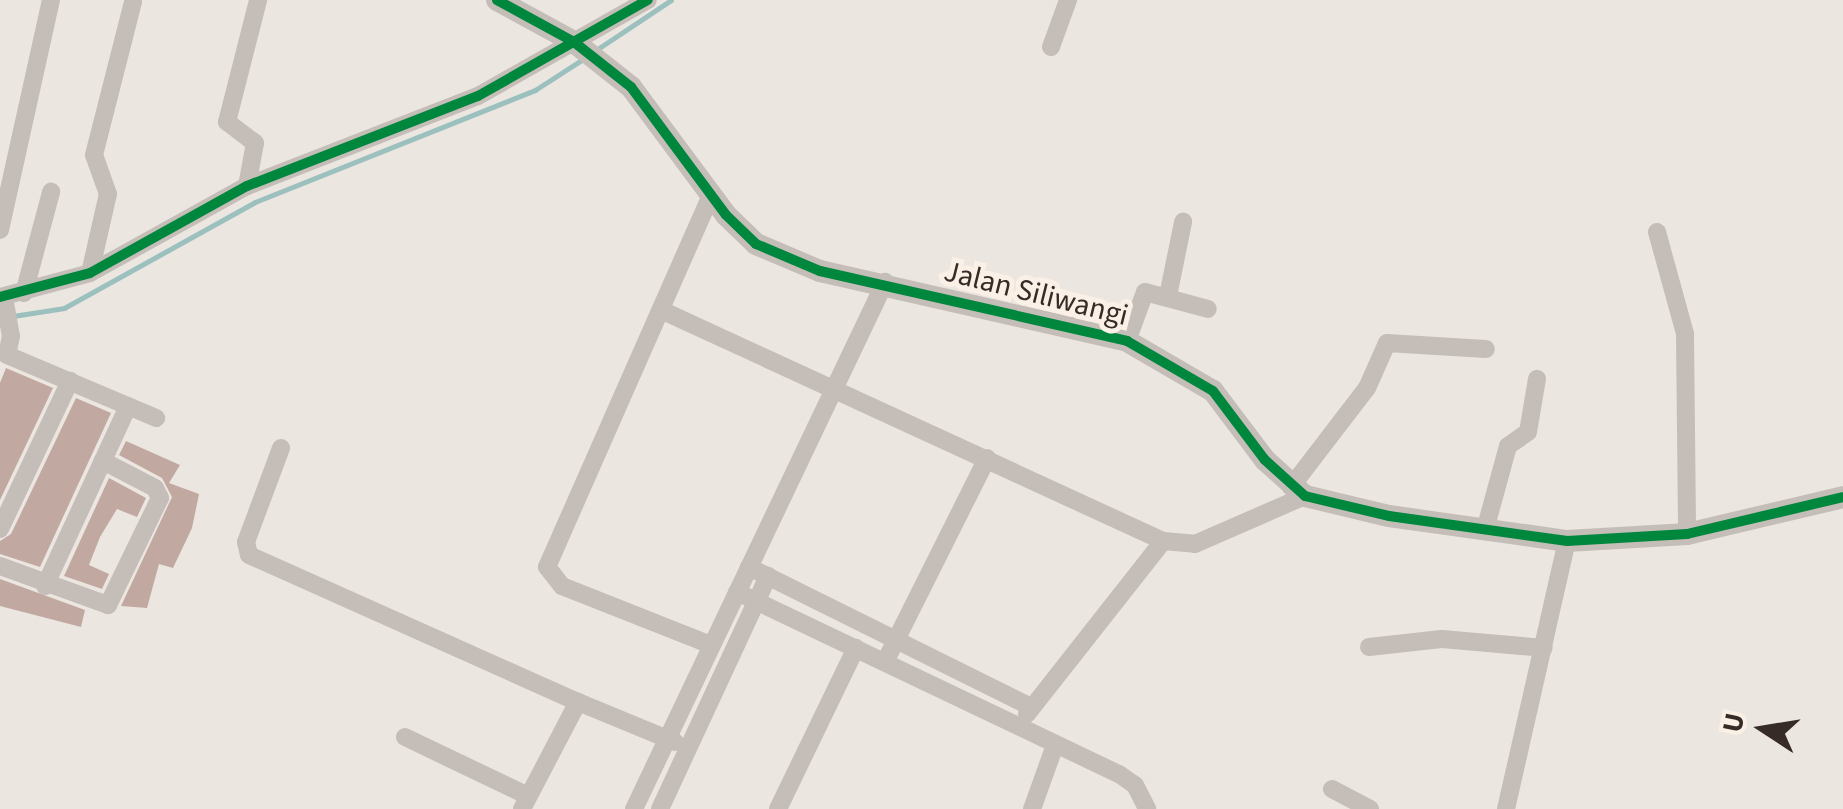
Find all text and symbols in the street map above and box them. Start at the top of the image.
street label: Jalan Siliwangi [940,254,1132,334]
north arrow [1713,679,1813,779]
text: U [1712,709,1755,736]

